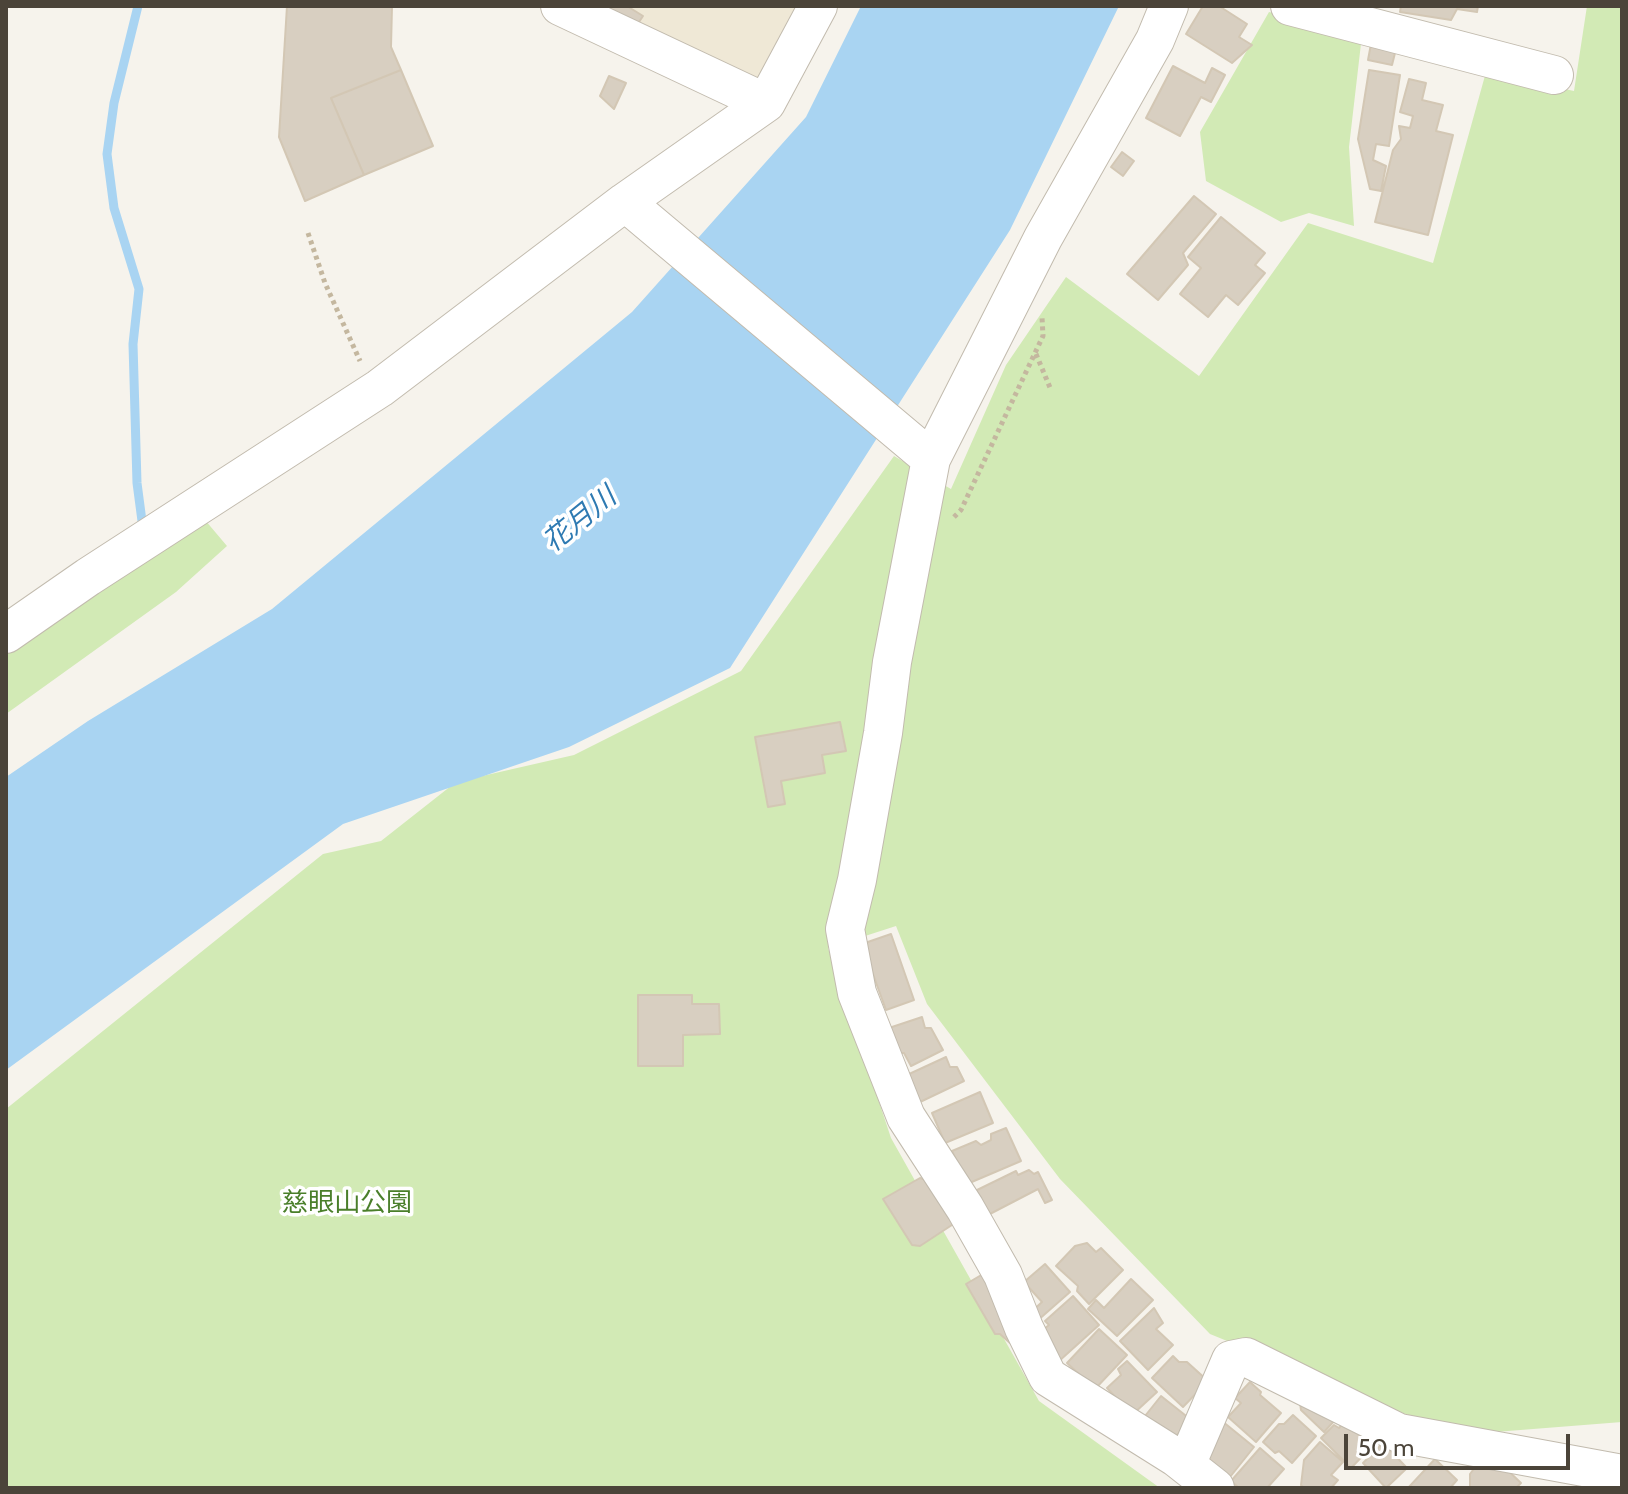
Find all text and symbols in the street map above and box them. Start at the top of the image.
water label: 花月川 [537,481,623,559]
park label: 慈眼山公園 [282,1187,412,1219]
scale bar [1348,1418,1574,1468]
text: 50 m [1358,1433,1414,1462]

